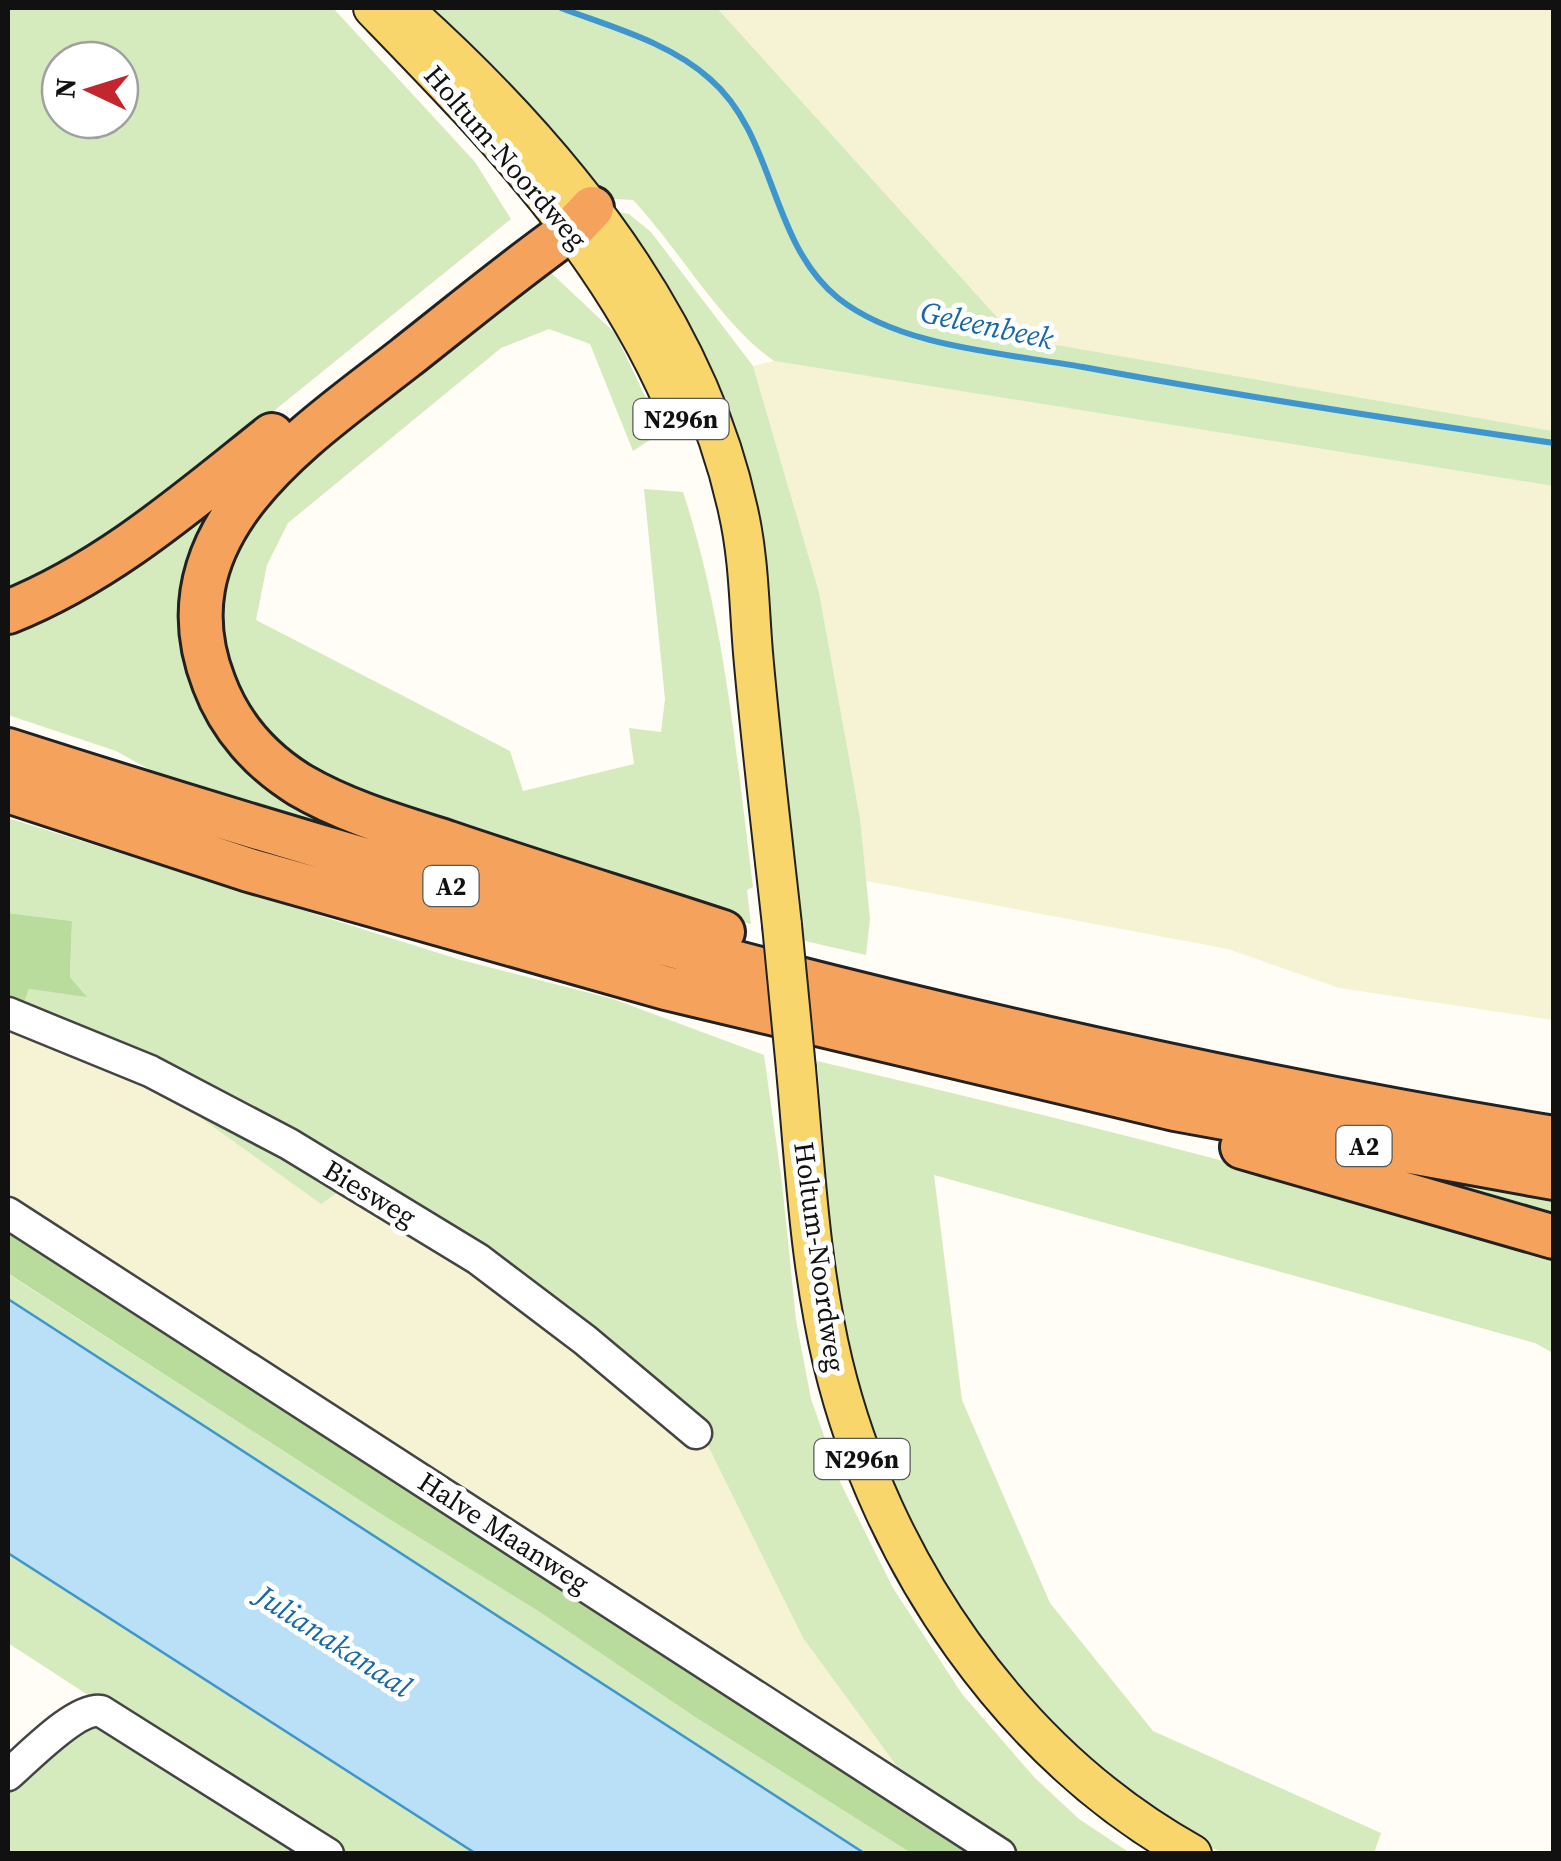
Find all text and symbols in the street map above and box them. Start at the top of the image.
north arrow [40,40,140,140]
street label: Holtum-Noordweg [416,57,596,257]
text: N [45,77,85,100]
water label: Geleenbeek [917,291,1058,359]
road number: N296n [634,399,728,439]
road number: A2 [424,866,478,906]
road number: A2 [1336,1126,1392,1166]
street label: Holtum-Noordweg [785,1140,855,1374]
street label: Biesweg [316,1150,424,1236]
road number: N296n [814,1439,910,1479]
street label: Halve Maanweg [411,1462,597,1602]
water label: Julianakanaal [245,1573,420,1707]

